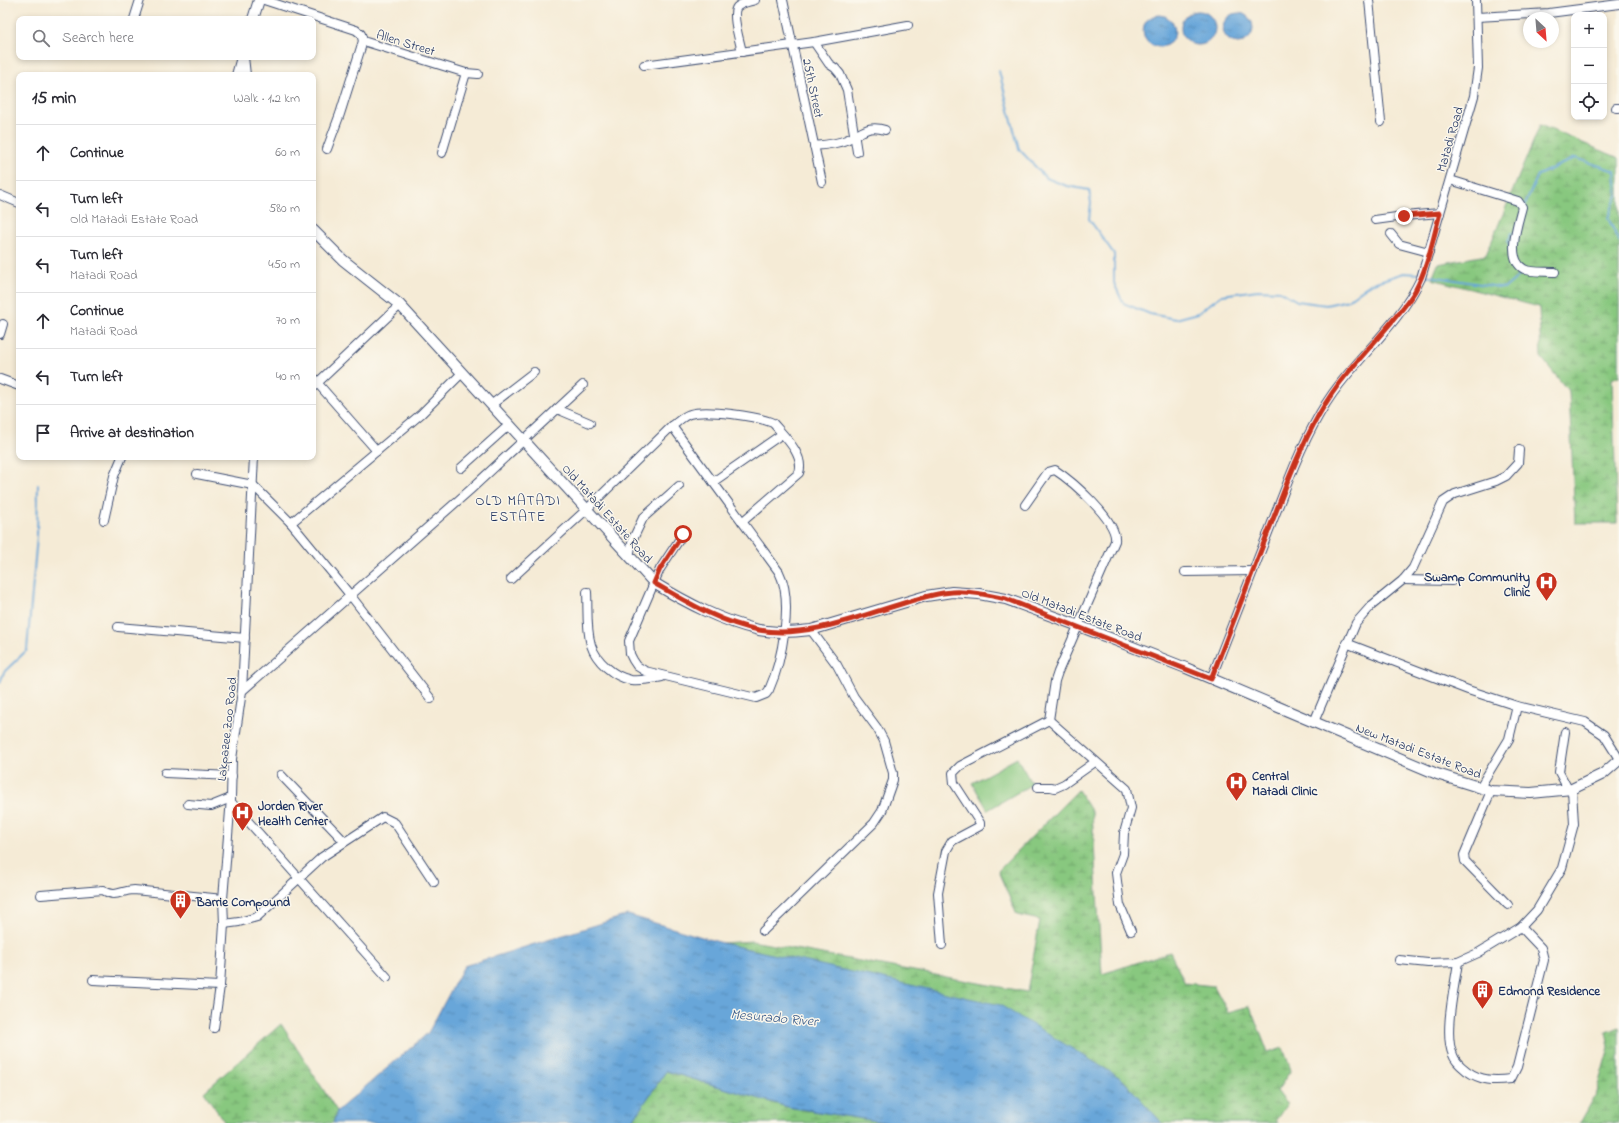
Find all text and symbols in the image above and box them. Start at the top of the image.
north arrow [1523,12,1559,48]
map controls [1571,12,1607,120]
button: + [1571,12,1607,48]
search box [16,16,316,60]
street label: Allen Street [374,25,438,62]
icon: search [30,27,52,49]
text: Search here [62,27,134,49]
button: − [1571,48,1607,84]
street label: 25th Street [797,57,828,120]
button: locate [1571,84,1607,120]
text: 15 min [32,86,76,111]
text: Walk · 1.2 km [233,89,300,108]
street label: Matadi Road [1432,104,1469,174]
icon: ahead [32,142,54,164]
text: Continue [70,142,124,164]
text: 60 m [275,143,300,162]
text: Turn left [70,188,123,210]
icon: left [32,198,54,220]
text: 580 m [269,199,300,218]
route end [1395,207,1413,225]
text: Old Matadi Estate Road [70,210,198,229]
text: Turn left [70,244,123,266]
icon: left [32,254,54,276]
text: 450 m [268,255,300,274]
text: Matadi Road [70,266,137,285]
text: Continue [70,300,124,322]
icon: ahead [32,310,54,332]
text: 70 m [276,311,300,330]
text: Matadi Road [70,322,137,341]
icon: left [32,366,54,388]
text: Turn left [70,366,123,388]
text: 40 m [276,367,300,386]
icon: arrive [32,422,54,444]
text: Arrive at destination [70,422,194,444]
street label: Old Matadi Estate Road [557,460,657,568]
district label: OLD MATADI ESTATE [475,491,561,528]
route start [674,525,692,543]
place label: Swamp Community Clinic [1424,568,1531,602]
hospital icon: Swamp Community Clinic [1533,570,1559,603]
street label: Old Matadi Estate Road [1018,584,1145,647]
street label: Lakpazee Zoo Road [213,676,242,782]
street label: New Matadi Estate Road [1353,719,1485,784]
place label: Central Matadi Clinic [1252,767,1319,801]
hospital icon: Central Matadi Clinic [1224,769,1250,802]
place label: Jorden River Health Center [258,797,329,831]
hospital icon: Jorden River Health Center [229,799,255,832]
building icon: Barrie Compound [168,888,194,921]
place label: Barrie Compound [195,893,291,912]
building icon: Edmond Residence [1469,977,1495,1010]
place label: Edmond Residence [1498,982,1601,1001]
water label: Mesurado River [730,1004,820,1033]

